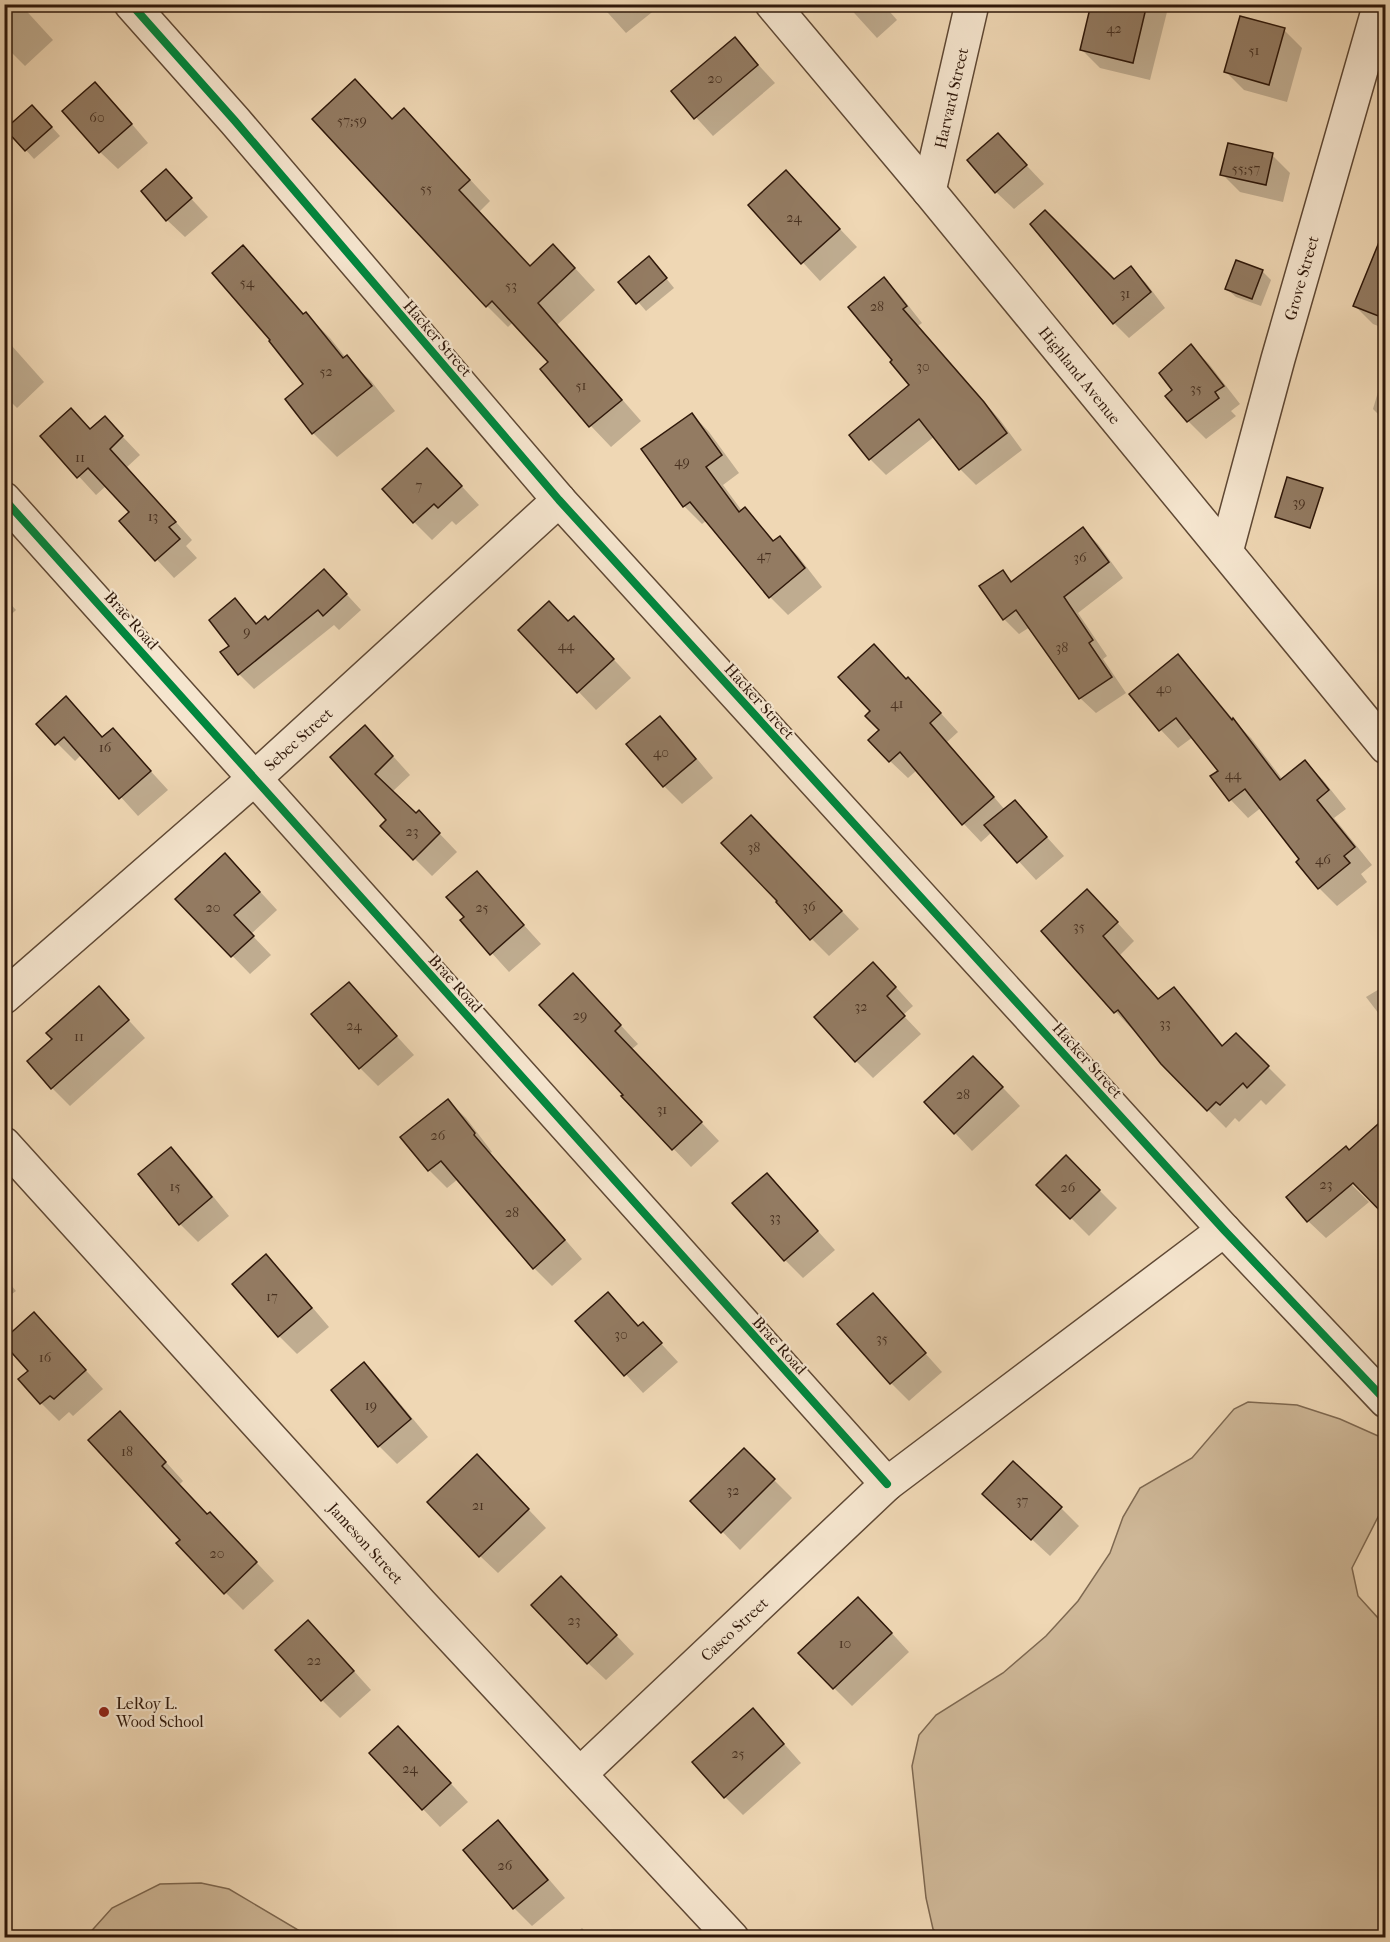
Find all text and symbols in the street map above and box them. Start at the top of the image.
house number: 42 [1106,20,1122,37]
house number: 51 [1248,42,1260,59]
street label: Harvard Street [931,45,972,150]
house number: 20 [708,70,722,87]
house number: 60 [89,109,105,126]
house number: 57;59 [337,112,367,129]
house number: 55;57 [1232,160,1260,177]
house number: 55 [420,180,432,197]
house number: 24 [786,209,802,226]
street label: Grove Street [1280,233,1323,323]
house number: 54 [240,274,255,291]
house number: 53 [505,277,517,294]
house number: 31 [1120,285,1130,302]
street label: Hacker Street [399,296,476,381]
house number: 28 [870,298,884,315]
street label: Highland Avenue [1035,323,1125,428]
house number: 30 [916,358,930,375]
house number: 52 [319,363,333,380]
house number: 51 [575,377,587,394]
house number: 35 [1190,380,1202,397]
house number: 11 [75,449,85,466]
house number: 49 [674,453,690,470]
house number: 7 [416,477,423,494]
house number: 39 [1292,494,1306,511]
house number: 13 [148,508,158,525]
house number: 47 [757,547,772,564]
house number: 36 [1073,549,1087,566]
street label: Brae Road [101,587,163,653]
house number: 9 [243,623,251,640]
house number: 44 [558,637,575,654]
house number: 38 [1056,639,1068,656]
street label: Hacker Street [721,660,799,743]
house number: 40 [1156,680,1172,697]
house number: 41 [890,695,904,712]
street label: Sebec Street [260,704,337,775]
house number: 16 [99,739,112,756]
house number: 40 [653,744,669,761]
house number: 44 [1225,766,1242,783]
house number: 23 [406,823,418,840]
house number: 38 [748,839,760,856]
house number: 46 [1315,851,1331,868]
house number: 36 [802,898,816,915]
house number: 20 [206,899,220,916]
house number: 25 [475,899,489,916]
house number: 35 [1073,918,1085,935]
street label: Brae Road [425,950,487,1016]
house number: 32 [855,998,867,1015]
house number: 29 [573,1007,587,1024]
house number: 33 [1159,1015,1171,1032]
house number: 24 [346,1017,362,1034]
street label: Hacker Street [1049,1019,1127,1102]
house number: 11 [74,1028,84,1045]
house number: 28 [956,1086,970,1103]
house number: 31 [657,1101,667,1118]
house number: 26 [431,1127,446,1144]
house number: 23 [1320,1176,1332,1193]
house number: 15 [170,1178,181,1195]
house number: 26 [1061,1179,1076,1196]
house number: 28 [505,1204,519,1221]
house number: 33 [769,1209,781,1226]
house number: 17 [266,1288,278,1305]
street label: Brae Road [749,1312,811,1378]
house number: 30 [614,1326,628,1343]
house number: 35 [876,1330,888,1347]
house number: 16 [39,1349,52,1366]
house number: 19 [365,1397,377,1414]
house number: 18 [121,1443,133,1460]
house number: 32 [727,1482,739,1499]
house number: 37 [1016,1492,1028,1509]
street label: Jameson Street [323,1497,407,1588]
house number: 21 [472,1497,484,1514]
house number: 20 [210,1545,224,1562]
street label: Casco Street [697,1593,772,1665]
house number: 23 [568,1612,580,1629]
house number: 10 [839,1635,851,1652]
house number: 22 [307,1652,321,1669]
place label: LeRoy L. Wood School [115,1694,204,1731]
marker: LeRoy L. Wood School [97,1705,111,1719]
house number: 25 [731,1745,745,1762]
house number: 24 [402,1760,418,1777]
house number: 26 [498,1857,513,1874]

